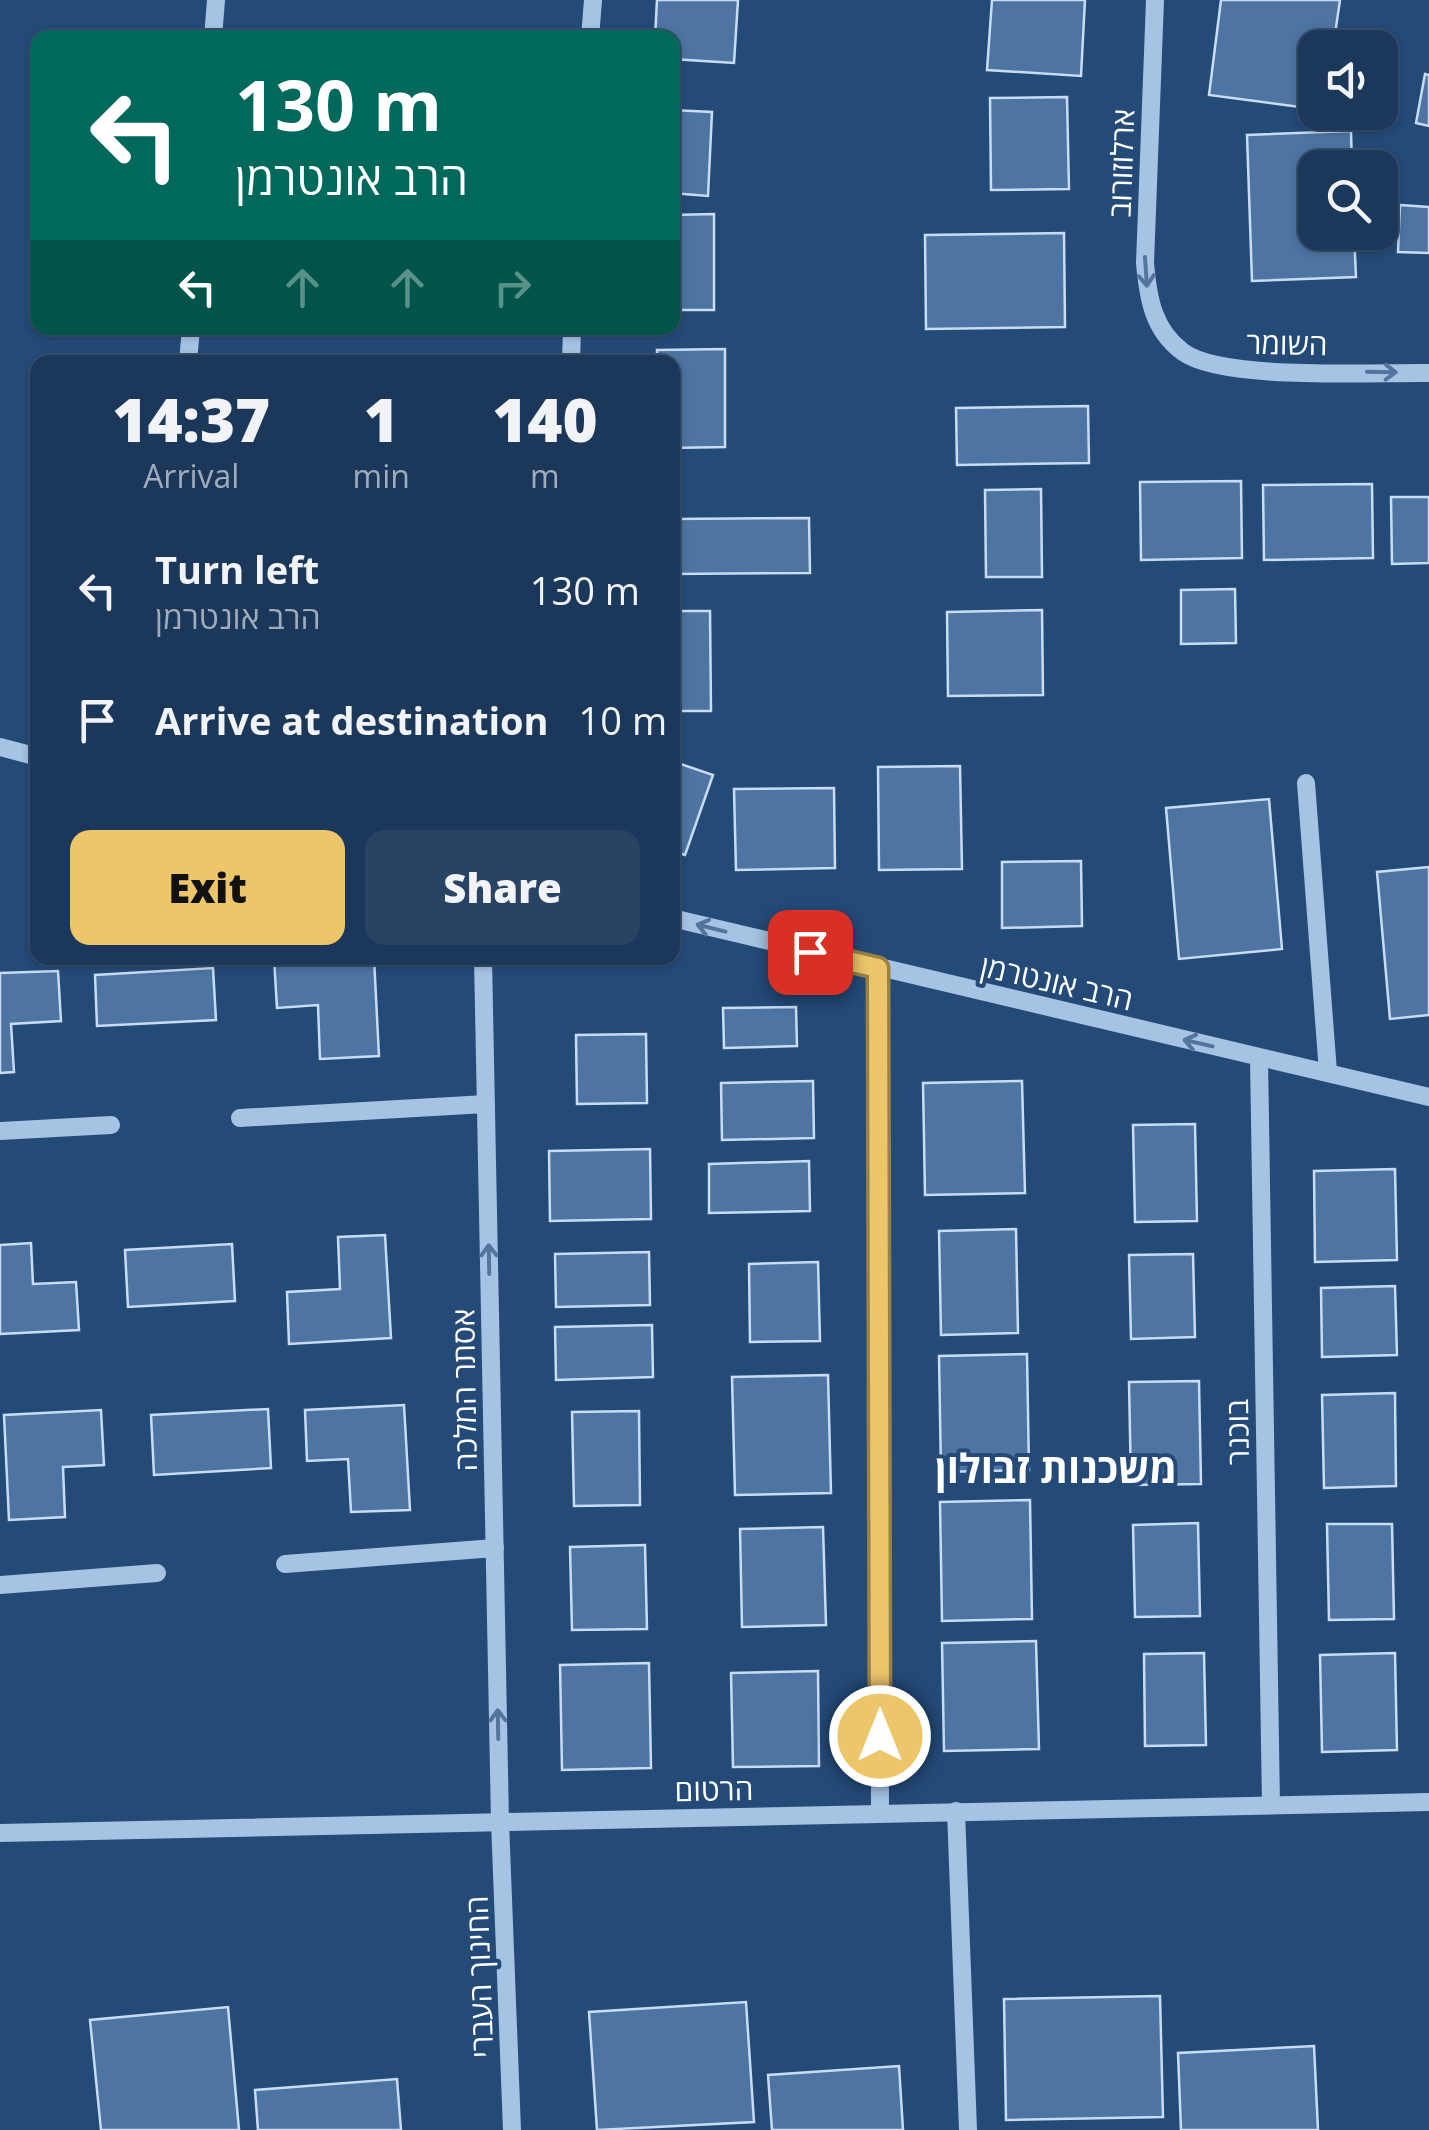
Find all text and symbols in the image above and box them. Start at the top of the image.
map controls [1298,30,1398,250]
button: sound [1298,30,1398,130]
text: 130 m [235,56,442,152]
icon: left [70,70,200,200]
street label: ארלוזורוב [1099,108,1143,218]
text: הרב אונטרמן [235,147,468,208]
button: search [1298,150,1398,250]
one-way arrow [1137,256,1156,288]
icon: left [170,260,225,315]
icon: ahead [275,260,330,315]
icon: ahead [380,260,435,315]
icon: right [485,260,540,315]
street label: השומר [1246,322,1328,364]
one-way arrow [1364,362,1397,382]
text: 14:37 [112,378,270,460]
text: 1 [364,378,399,460]
text: 140 [492,378,598,460]
text: Arrival [143,454,239,497]
text: min [353,454,410,497]
text: m [530,454,560,497]
text: Turn left [155,543,319,595]
icon: left [70,563,125,618]
text: 130 m [530,564,640,616]
text: הרב אונטרמן [155,595,321,638]
icon: arrive [70,693,125,748]
text: Arrive at destination [155,694,549,746]
text: 10 m [579,694,667,746]
button: Exit [70,830,345,945]
button: Share [365,830,640,945]
pin [768,910,853,995]
one-way arrow [696,918,728,936]
icon: arrive [783,925,838,980]
street label: הרב אונטרמן [977,945,1137,1019]
one-way arrow [1183,1033,1215,1051]
one-way arrow [480,1244,498,1276]
street label: אסתר המלכה [442,1308,486,1472]
street label: בוכנר [1216,1398,1258,1465]
district label: משכנות זבולון [935,1440,1177,1495]
position arrow [828,1684,932,1788]
one-way arrow [488,1709,508,1742]
street label: הרטום [674,1768,754,1810]
street label: החינוך העברי [456,1895,502,2059]

